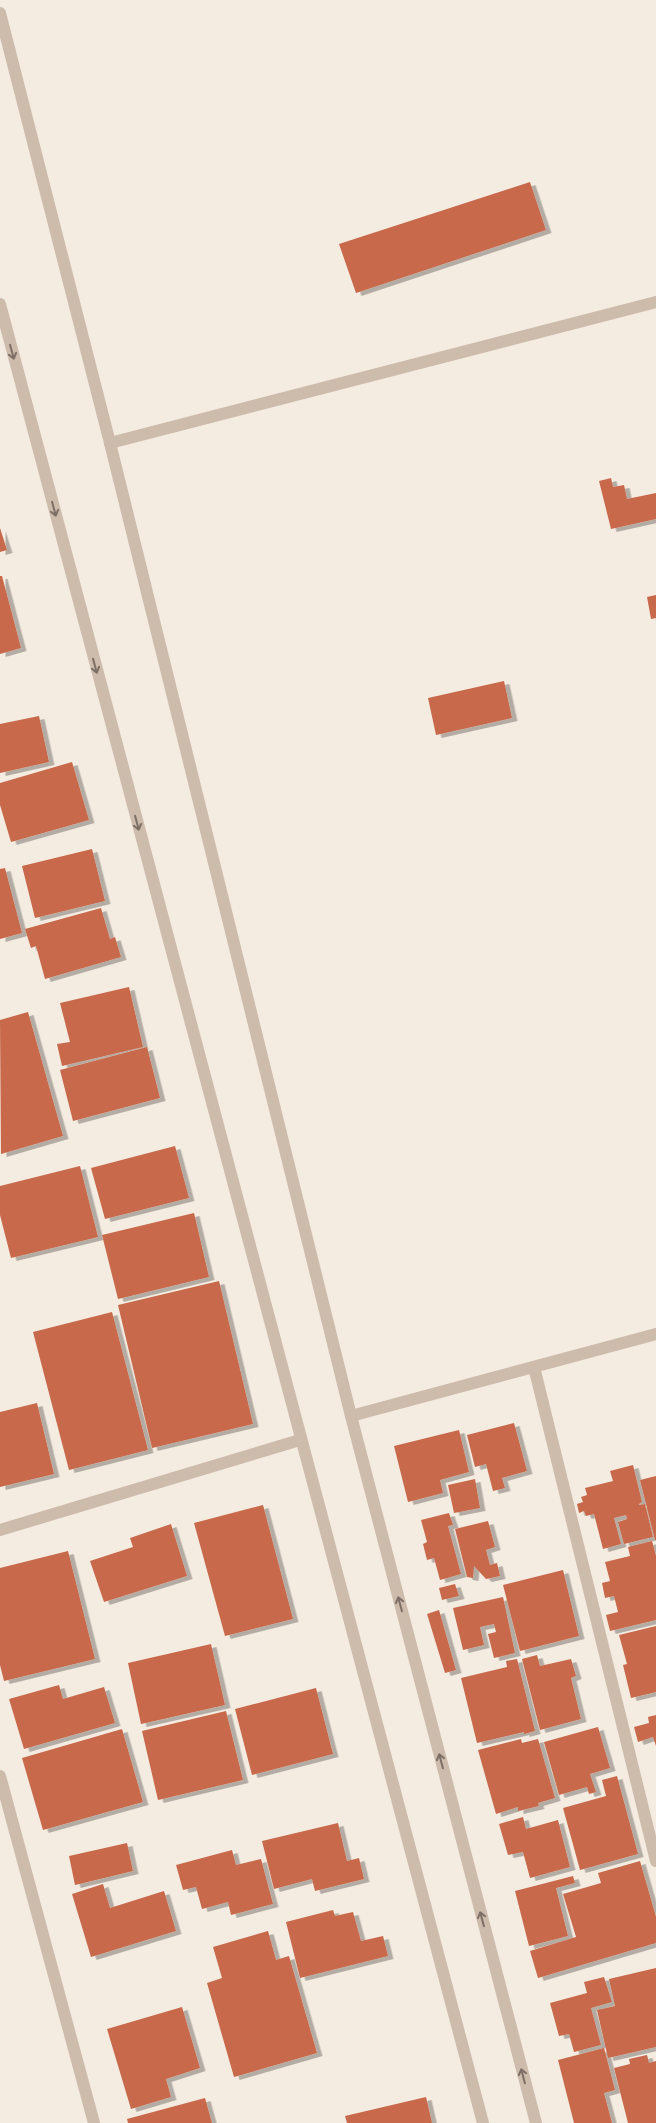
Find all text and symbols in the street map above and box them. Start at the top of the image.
one-way arrow [8,343,18,359]
one-way arrow [49,500,59,516]
one-way arrow [91,657,100,673]
one-way arrow [133,814,142,830]
one-way arrow [395,1597,404,1613]
one-way arrow [436,1754,445,1770]
one-way arrow [477,1911,486,1927]
one-way arrow [518,2068,528,2084]

